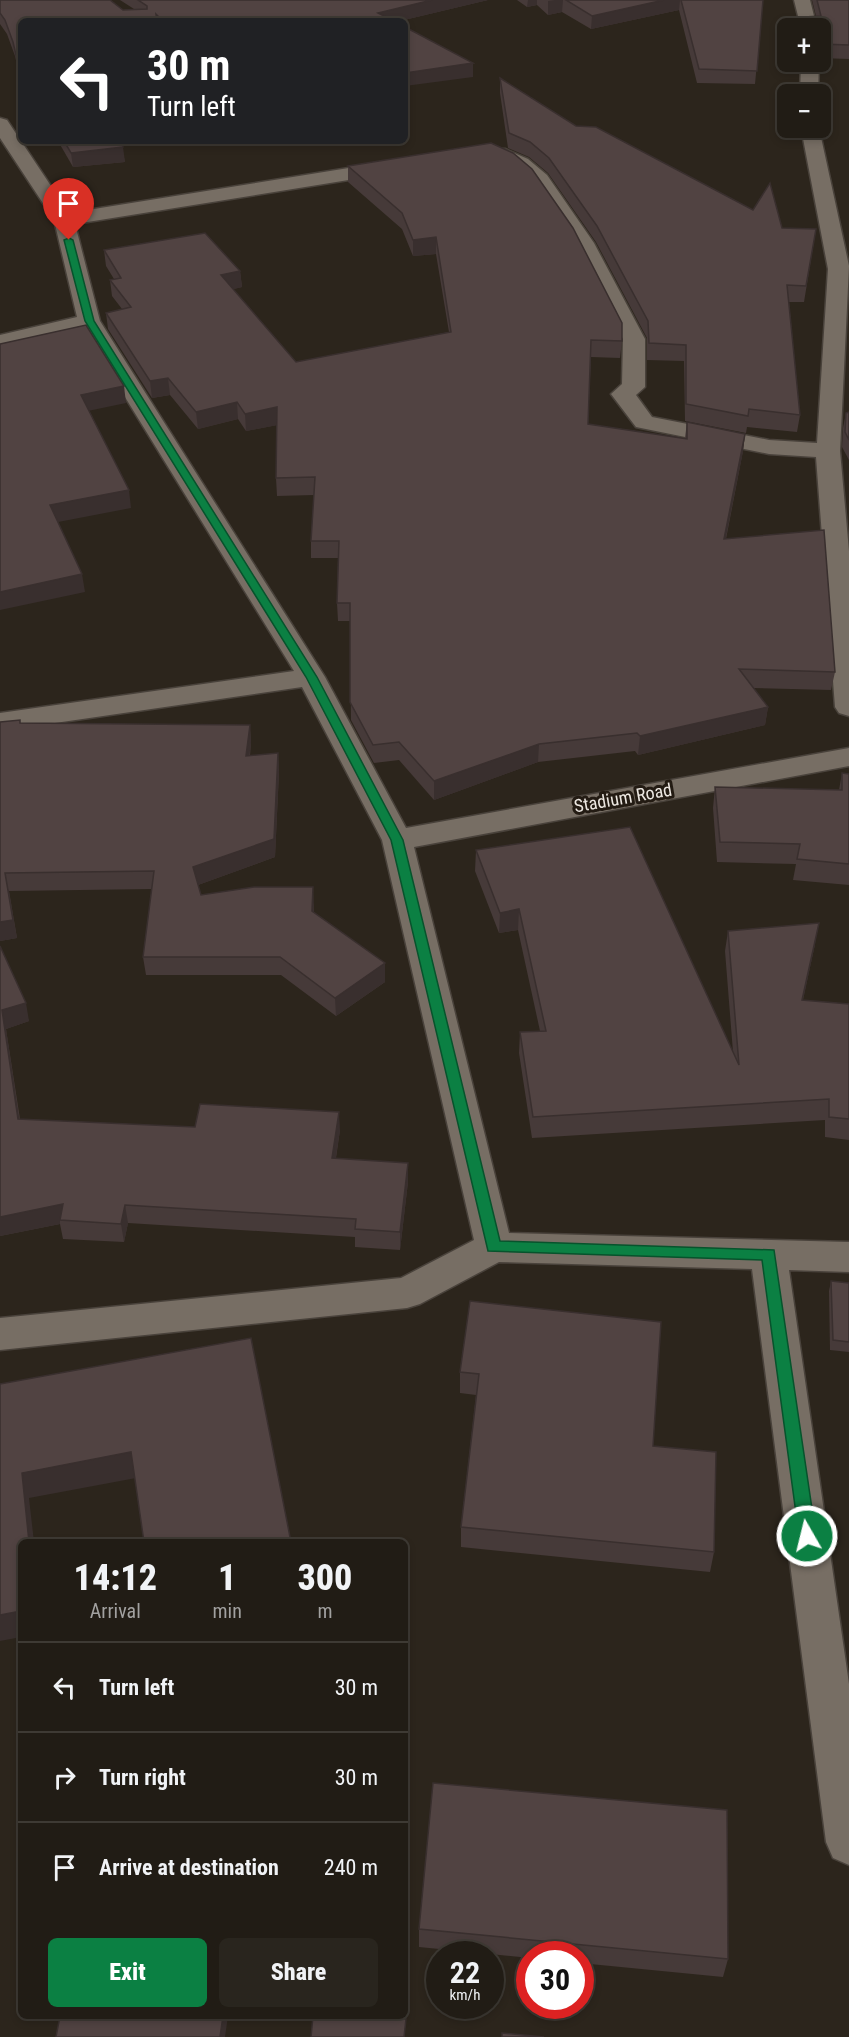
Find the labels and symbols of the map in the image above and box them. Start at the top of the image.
pin [43,178,94,240]
street label: Stadium Road [572,779,673,816]
position arrow [775,1504,839,1568]
speed limit sign: 30 [516,1941,594,2019]

